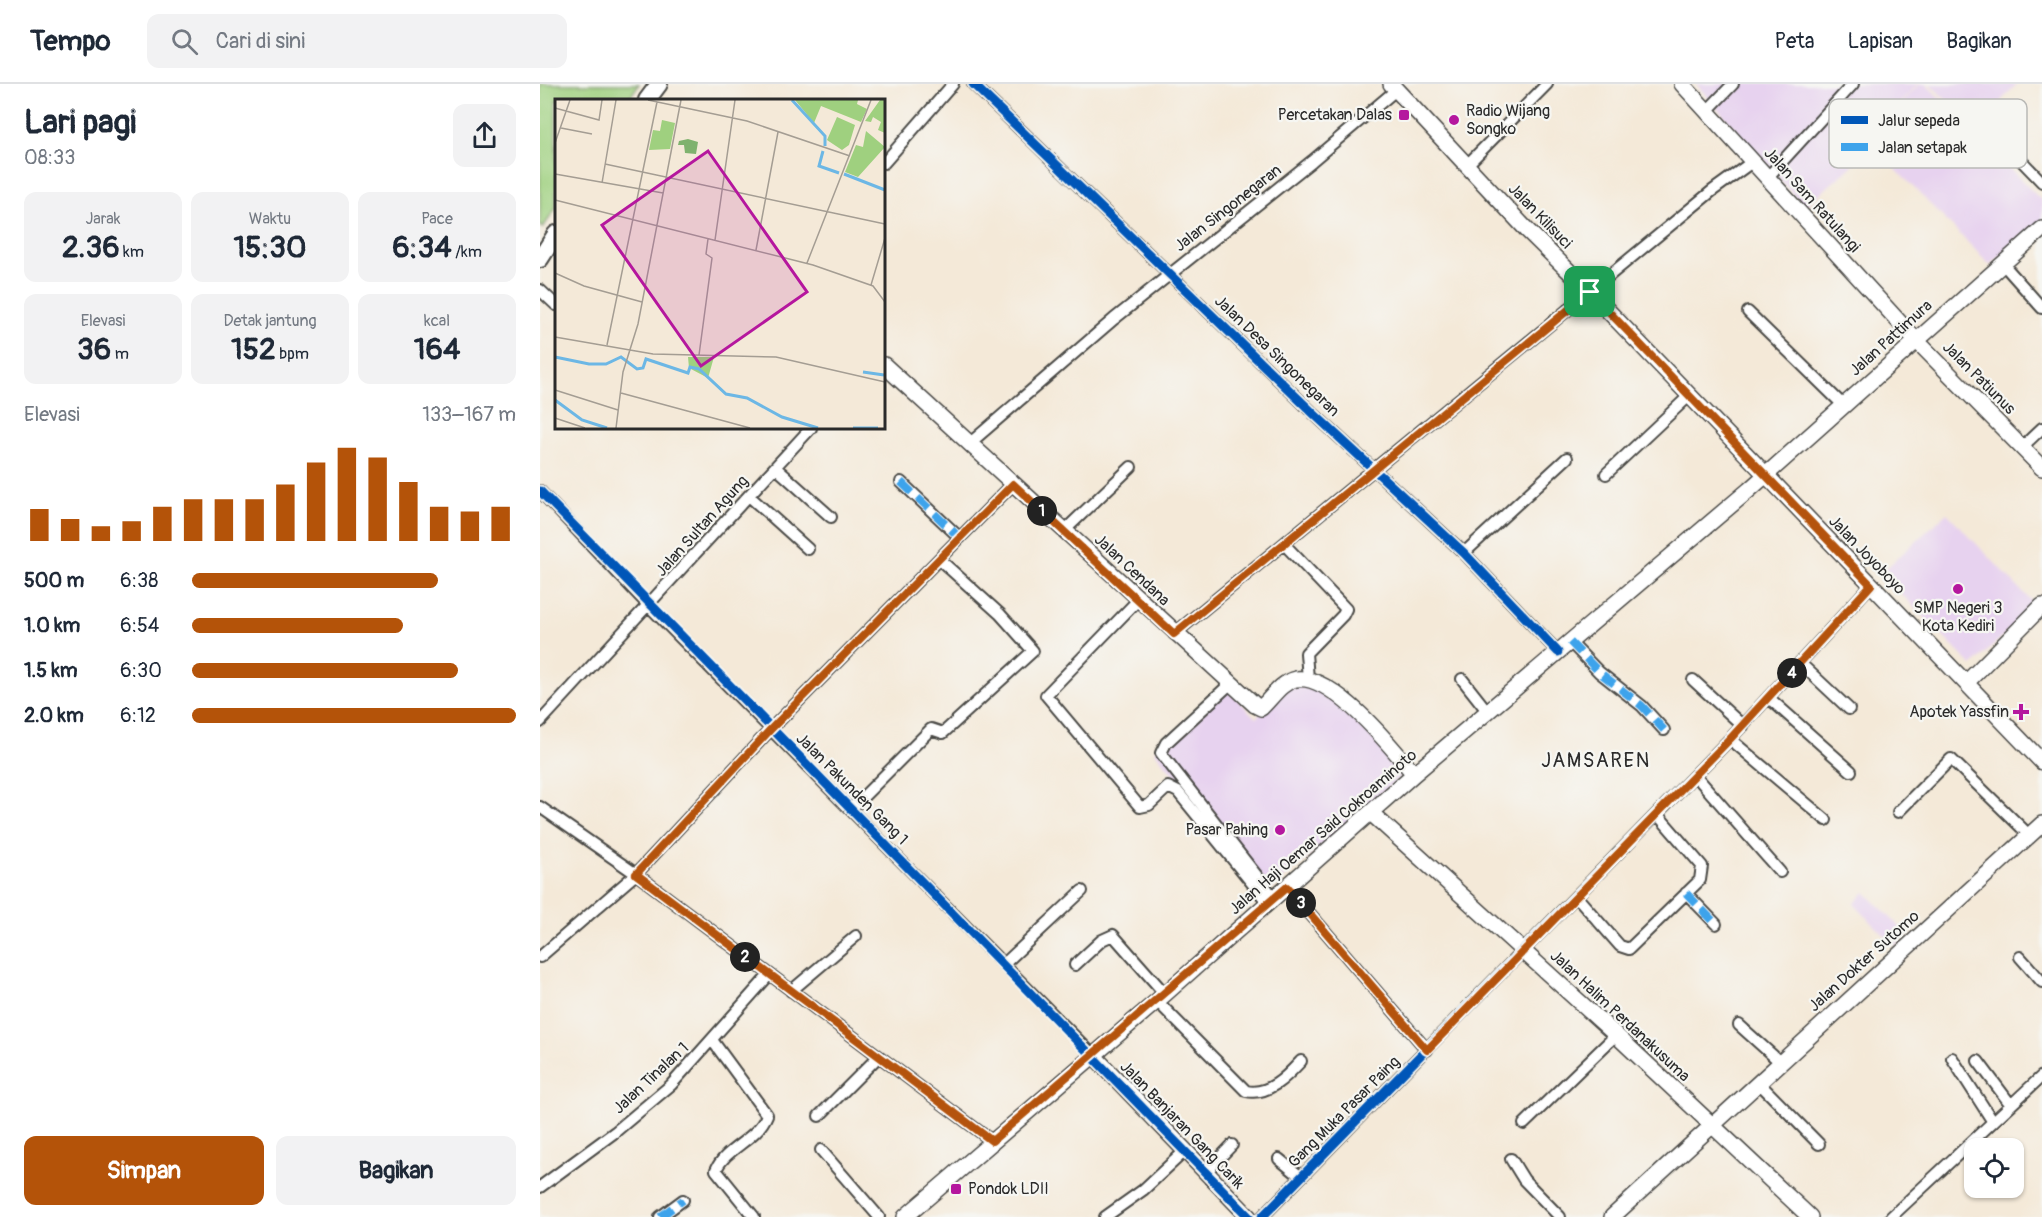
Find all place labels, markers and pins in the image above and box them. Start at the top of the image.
place label: Radio Wijang Songko [1466,101,1550,139]
place label: Percetakan Dalas [1278,105,1392,125]
marker: Percetakan Dalas [1397,108,1411,122]
marker: Radio Wijang Songko [1447,113,1461,127]
pin [1564,266,1615,317]
pin: 1 [1027,496,1057,526]
marker: SMP Negeri 3 Kota Kediri [1951,582,1965,596]
place label: SMP Negeri 3 Kota Kediri [1914,598,2002,636]
pin: 4 [1777,658,1807,688]
place label: Apotek Yassfin [1909,702,2009,722]
marker: Apotek Yassfin [2014,705,2028,719]
place label: Pasar Pahing [1186,820,1268,840]
marker: Pasar Pahing [1273,823,1287,837]
pin: 3 [1286,888,1316,918]
pin: 2 [730,942,760,972]
place label: Pondok LDII [968,1179,1049,1199]
marker: Pondok LDII [949,1182,963,1196]

